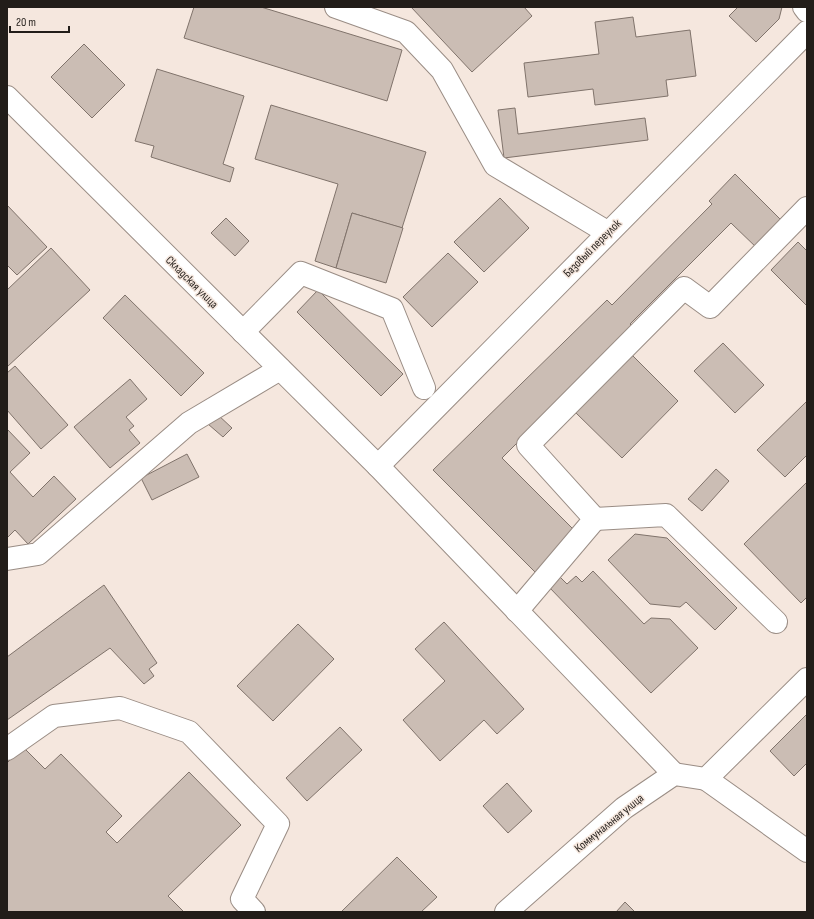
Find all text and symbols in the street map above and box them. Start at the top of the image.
scale bar [10,8,69,34]
text: 20 m [16,15,36,30]
street label: Базовый переулок [560,216,625,280]
street label: Складская улица [162,253,221,312]
street label: Коммунальная улица [572,791,647,856]

